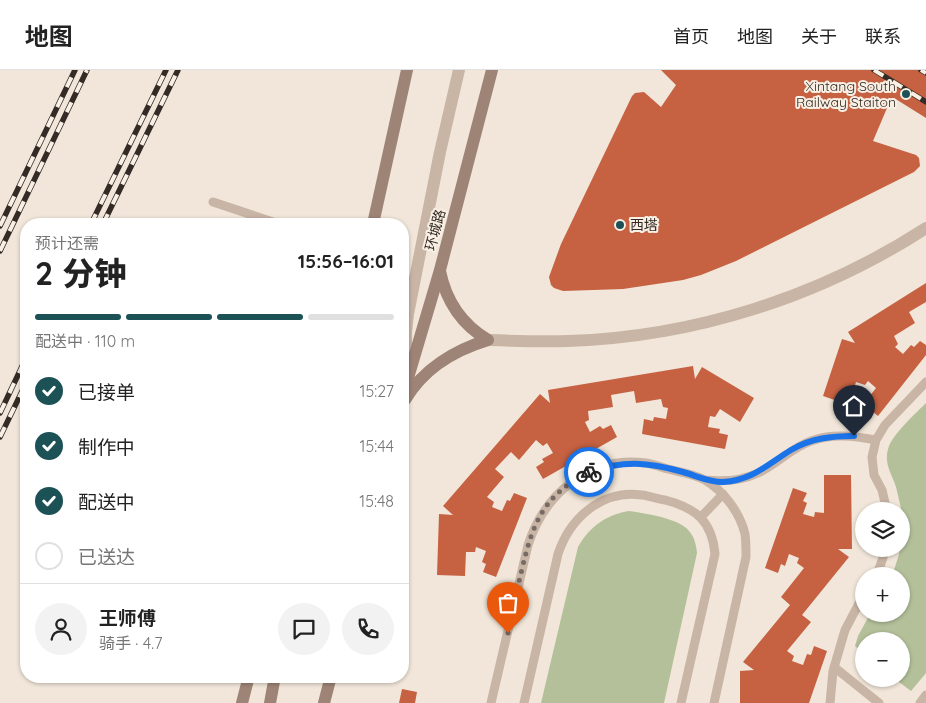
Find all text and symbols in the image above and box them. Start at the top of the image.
text: 地图 [25,21,73,51]
text: 首页 [673,25,709,48]
text: 地图 [737,25,773,48]
text: 关于 [801,25,837,48]
text: 联系 [865,25,901,48]
place label: Xintang South Railway Staiton [796,77,896,111]
marker: Xintang South Railway Staiton [900,88,912,100]
street label: 环城路 [421,207,449,253]
place label: 西塔 [630,216,658,234]
marker: 西塔 [614,219,626,231]
text: 预计还需 [35,233,99,253]
text: 15:56–16:01 [298,249,394,273]
text: 2 分钟 [35,253,126,293]
text: 配送中 · 110 m [35,331,135,351]
icon: check [35,377,63,405]
text: 已接单 [78,380,135,404]
text: 15:27 [360,381,394,401]
pin [833,385,875,436]
icon: home [840,392,868,420]
icon: check [35,432,63,460]
text: 制作中 [78,435,135,459]
text: 15:44 [360,436,394,456]
courier [564,447,614,497]
icon: bike [575,458,603,486]
icon: check [35,487,63,515]
text: 配送中 [78,490,135,514]
text: 15:48 [359,491,394,511]
map controls [855,502,910,687]
button: layers [855,502,910,557]
text: 已送达 [78,545,135,569]
button: + [855,567,910,622]
pin [487,582,529,633]
icon: bag [494,589,522,617]
button: person [35,603,87,655]
button: chat [278,603,330,655]
button: phone [342,603,394,655]
text: 王师傅 [99,606,156,630]
button: − [855,632,910,687]
text: 骑手 · 4.7 [99,633,162,653]

